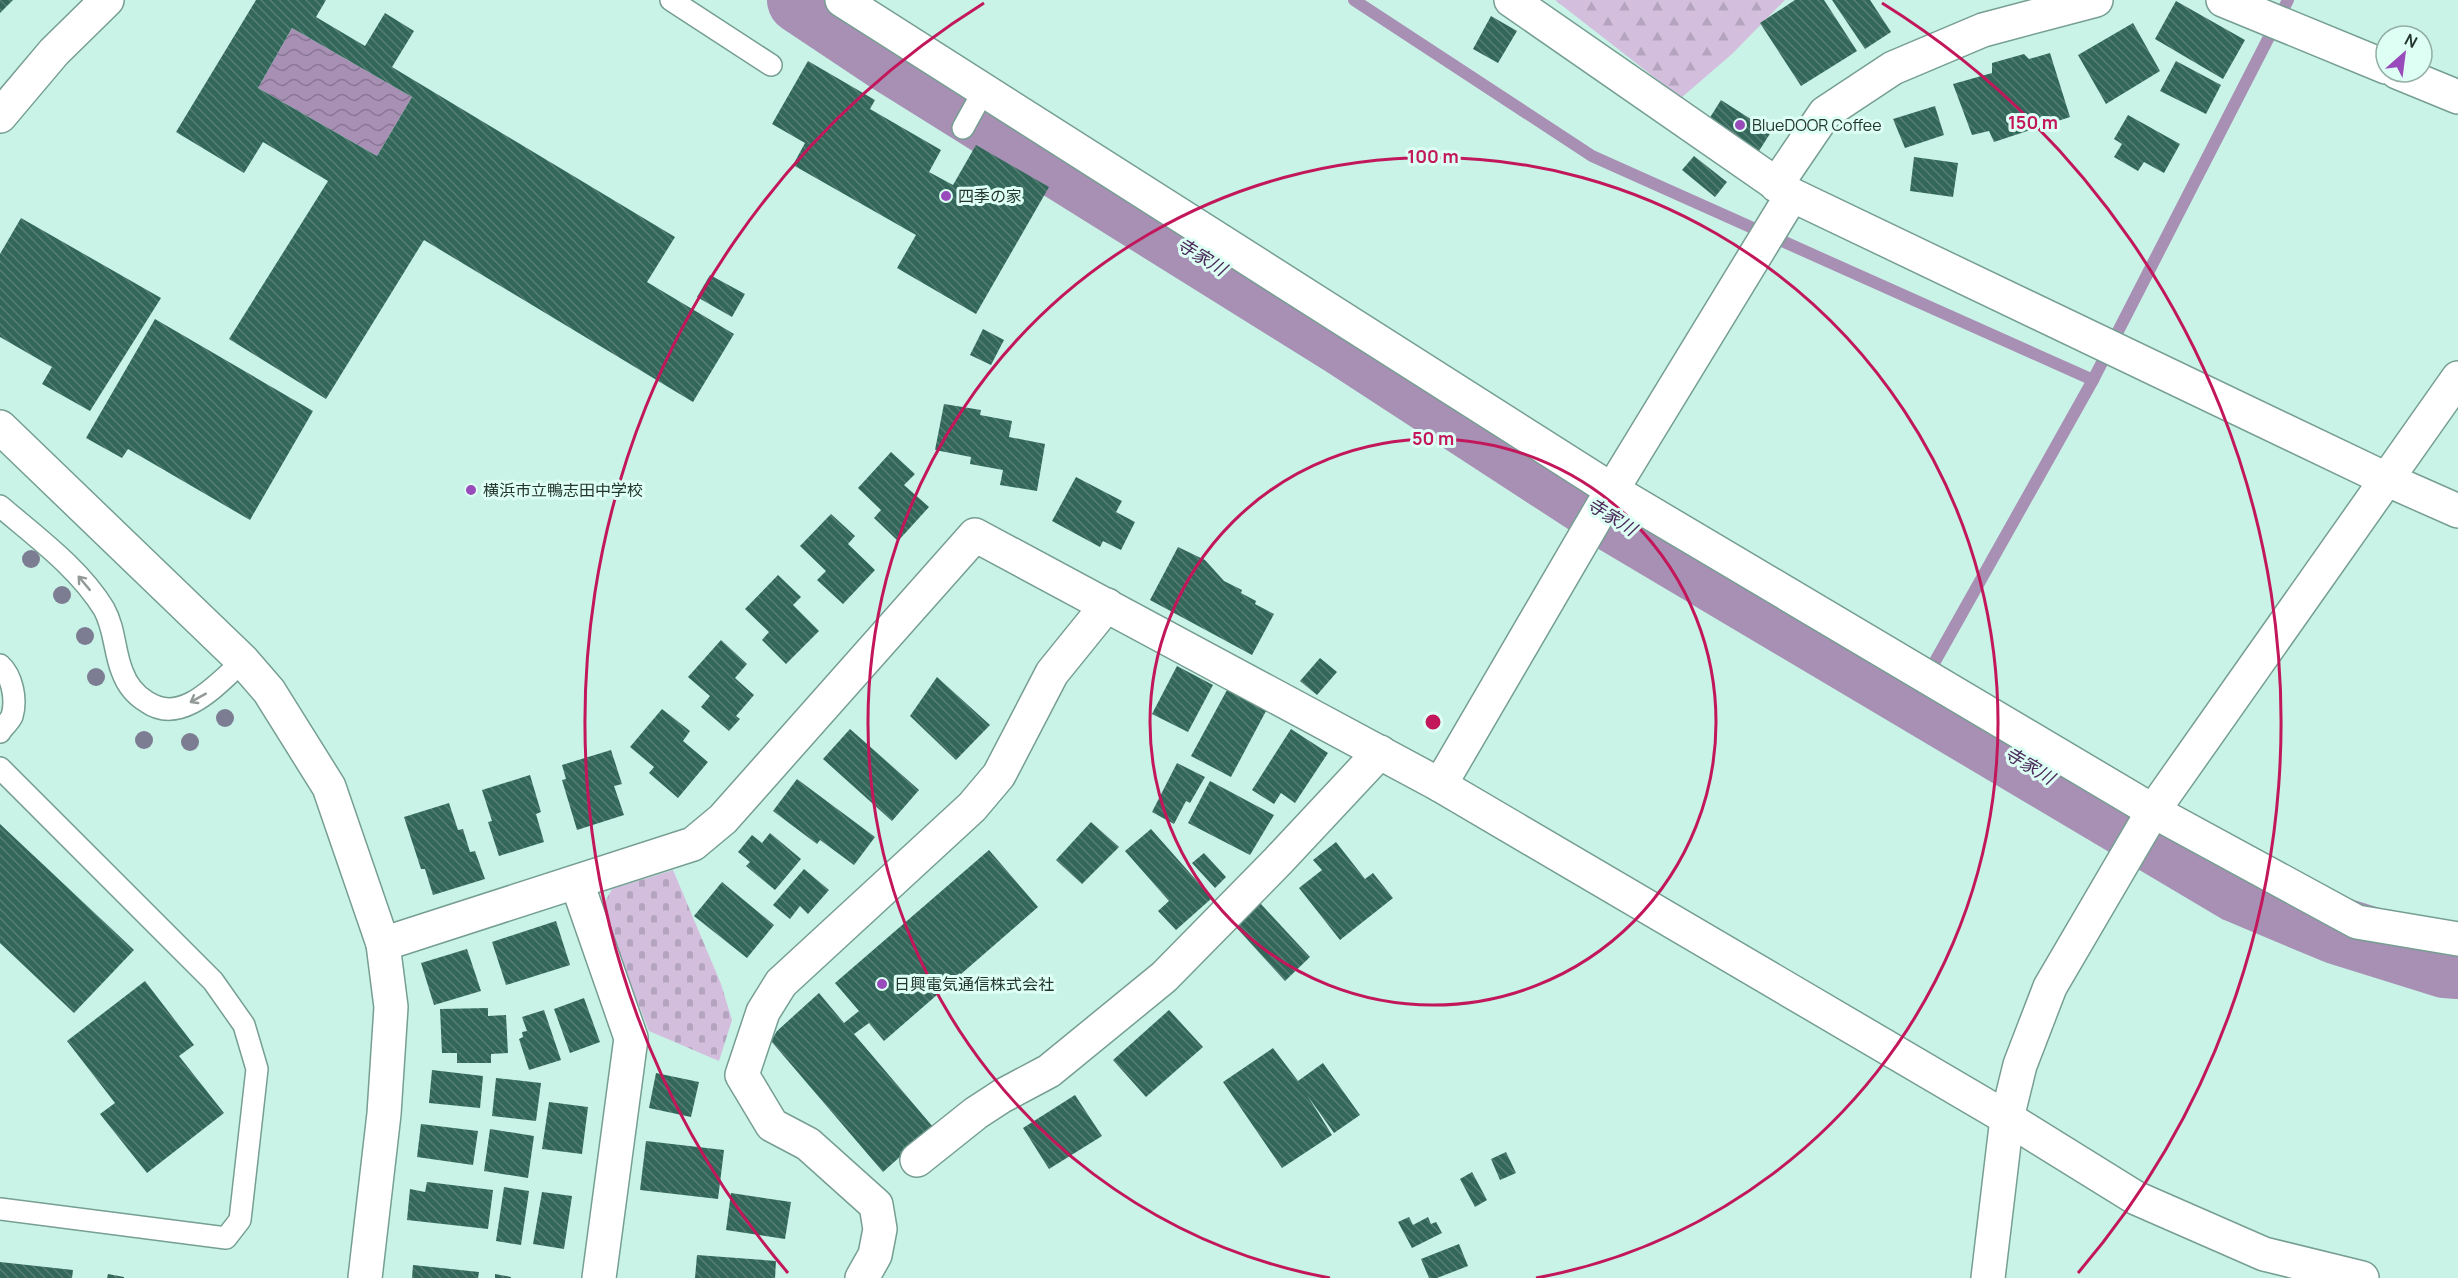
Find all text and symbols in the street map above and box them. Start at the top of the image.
north arrow [2374,24,2434,84]
text: N [2401,28,2421,53]
text: 150 m [2008,110,2058,134]
place label: BlueDOOR Coffee [1752,114,1881,136]
marker: BlueDOOR Coffee [1733,118,1747,132]
text: 100 m [1407,144,1459,168]
place label: 四季の家 [958,185,1022,207]
marker: 四季の家 [939,189,953,203]
water label: 寺家川 [1173,232,1233,282]
text: 50 m [1412,426,1454,450]
place label: 横浜市立鴨志田中学校 [483,479,643,501]
marker: 横浜市立鴨志田中学校 [464,483,478,497]
water label: 寺家川 [1583,492,1643,542]
one-way arrow [77,576,91,591]
one-way arrow [190,692,207,704]
centre of rings [1423,712,1443,732]
water label: 寺家川 [2001,741,2061,790]
place label: 日興電気通信株式会社 [894,973,1054,995]
marker: 日興電気通信株式会社 [875,977,889,991]

